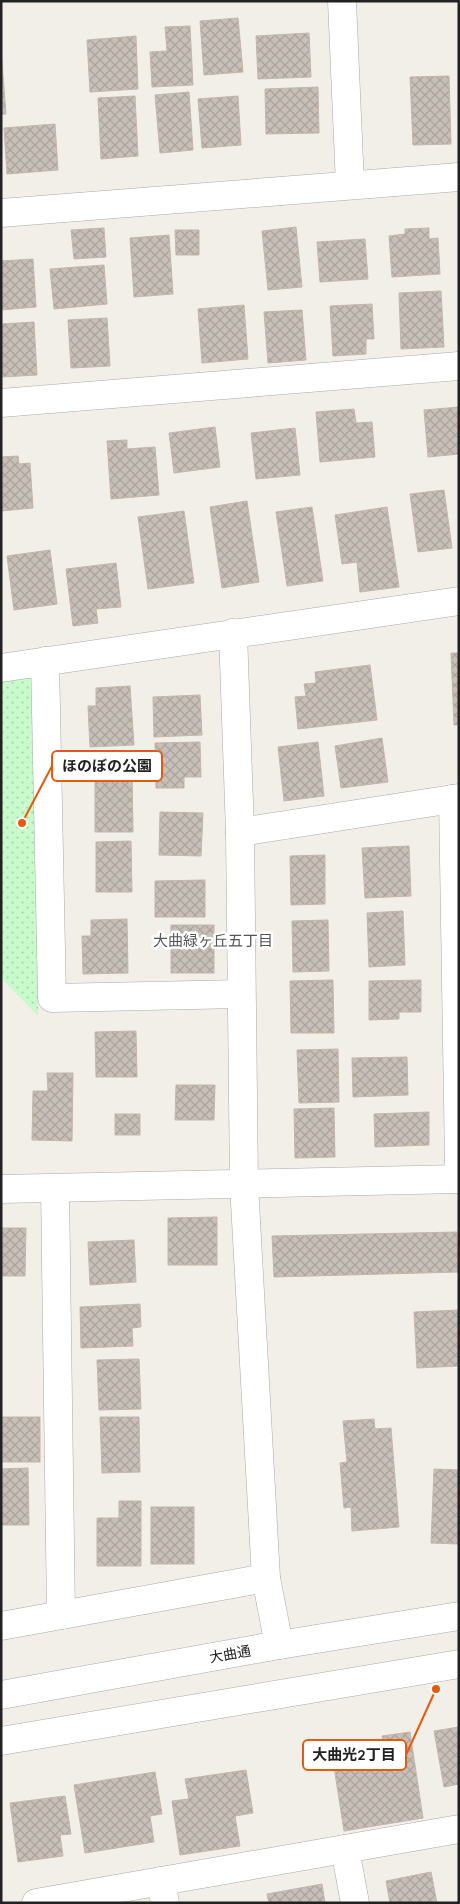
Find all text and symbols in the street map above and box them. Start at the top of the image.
callout: ほのぼの公園 [52,751,162,781]
text: ほのぼの公園 [62,756,152,775]
district label: 大曲緑ヶ丘五丁目 [153,931,273,950]
street label: 大曲通 [208,1641,252,1667]
callout: 大曲光2丁目 [303,1740,406,1770]
text: 大曲光2丁目 [312,1745,396,1764]

